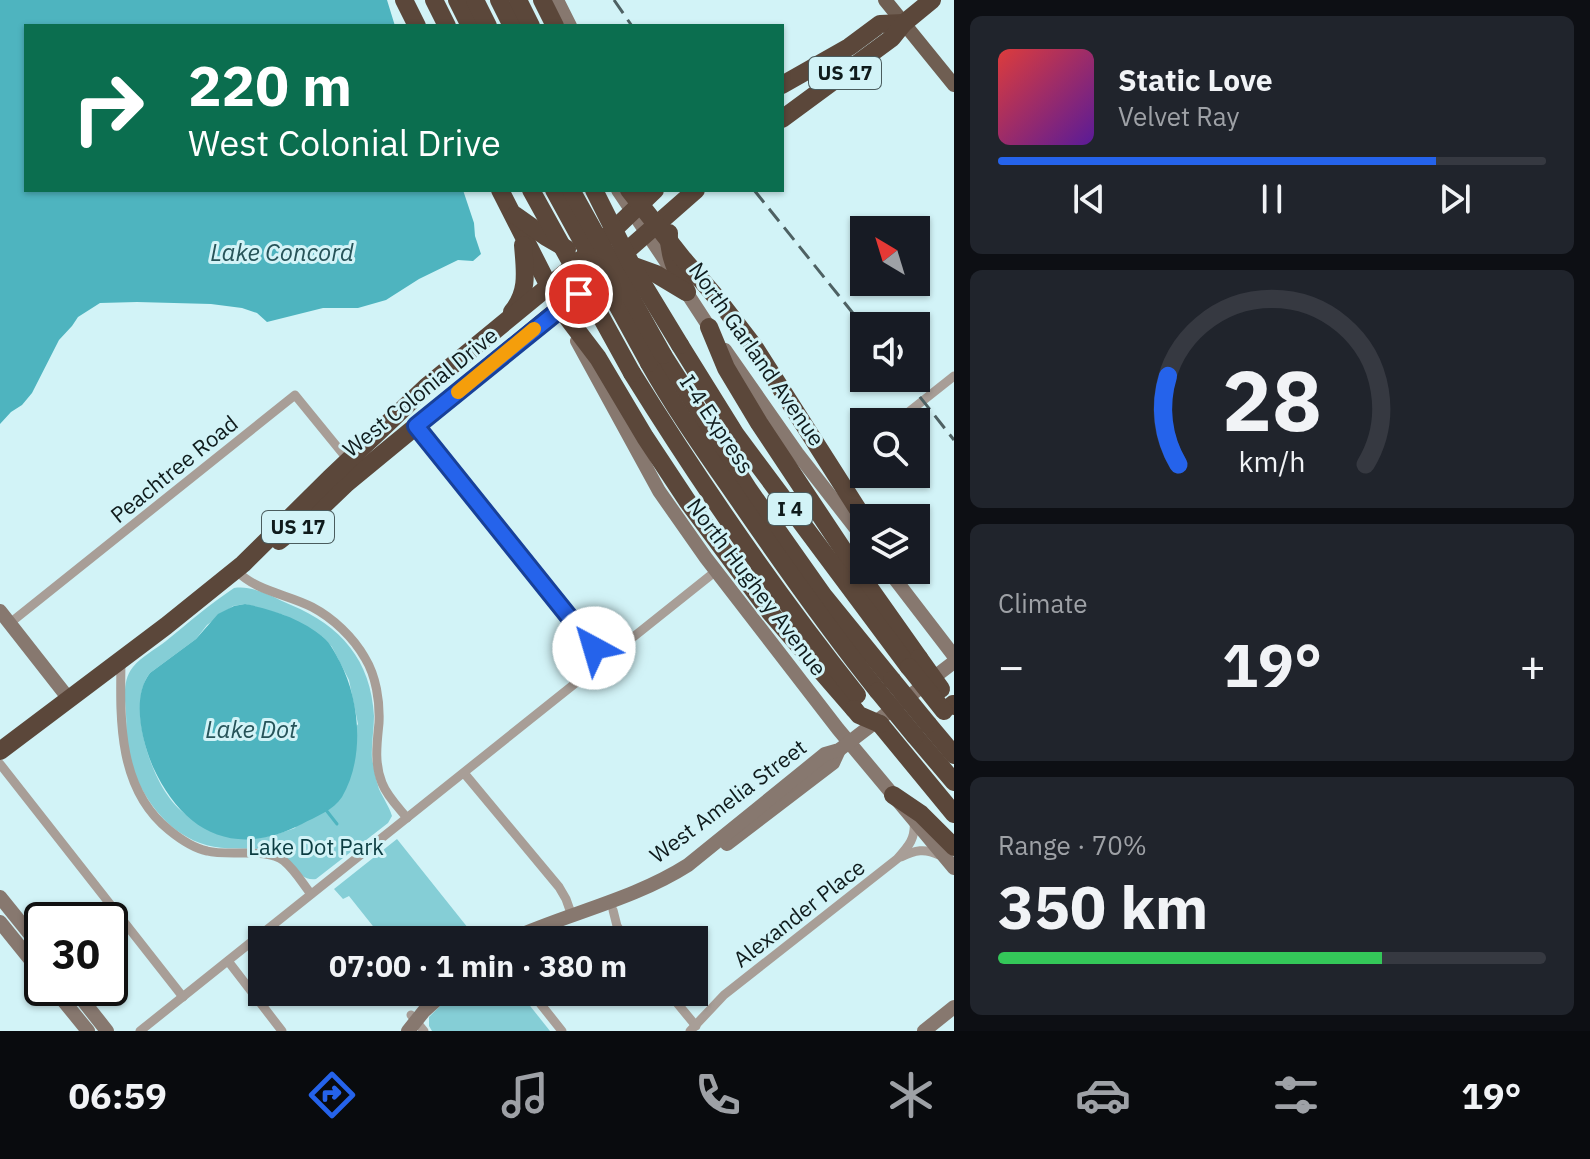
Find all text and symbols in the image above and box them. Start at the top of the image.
text: 220 m [188,49,352,121]
icon: right [56,56,160,160]
road number: US 17 [809,57,881,89]
text: Static Love [1118,60,1273,99]
text: Velvet Ray [1118,99,1239,133]
text: West Colonial Drive [188,119,501,166]
icon: previous [1067,177,1111,221]
icon: pause [1250,177,1294,221]
icon: next [1433,177,1477,221]
north arrow [850,216,930,296]
map controls [850,216,930,584]
water label: Lake Concord [210,236,354,268]
street label: North Garland Avenue [683,256,832,451]
pin [545,260,613,328]
icon: arrive [557,272,601,316]
button: sound [850,312,930,392]
street label: West Colonial Drive [336,320,503,463]
text: 28 [1222,345,1322,453]
street label: I-4 Express [674,369,761,479]
street label: Peachtree Road [104,408,243,529]
button: search [850,408,930,488]
text: km/h [1238,443,1306,480]
street label: North Hughey Avenue [681,492,834,681]
road number: I 4 [768,493,812,525]
button: layers [850,504,930,584]
road number: US 17 [262,511,334,543]
text: Climate [998,586,1088,620]
position arrow [552,606,636,690]
text: 19° [1222,625,1322,704]
text: − [998,637,1024,694]
text: + [1520,637,1546,694]
water label: Lake Dot [205,713,298,745]
street label: West Amelia Street [644,732,812,869]
text: Range · 70% [998,828,1147,862]
park label: Lake Dot Park [248,832,384,861]
street label: Alexander Place [727,852,870,973]
text: 350 km [998,867,1208,946]
speed limit sign: 30 [24,902,128,1006]
text: 07:00 · 1 min · 380 m [329,946,627,985]
icon: directions [304,1067,360,1123]
icon: music [497,1067,553,1123]
icon: phone [690,1067,746,1123]
icon: climate [883,1067,939,1123]
icon: car [1075,1067,1131,1123]
icon: filters [1268,1067,1324,1123]
text: 06:59 [68,1072,167,1119]
text: 19° [1461,1072,1521,1119]

